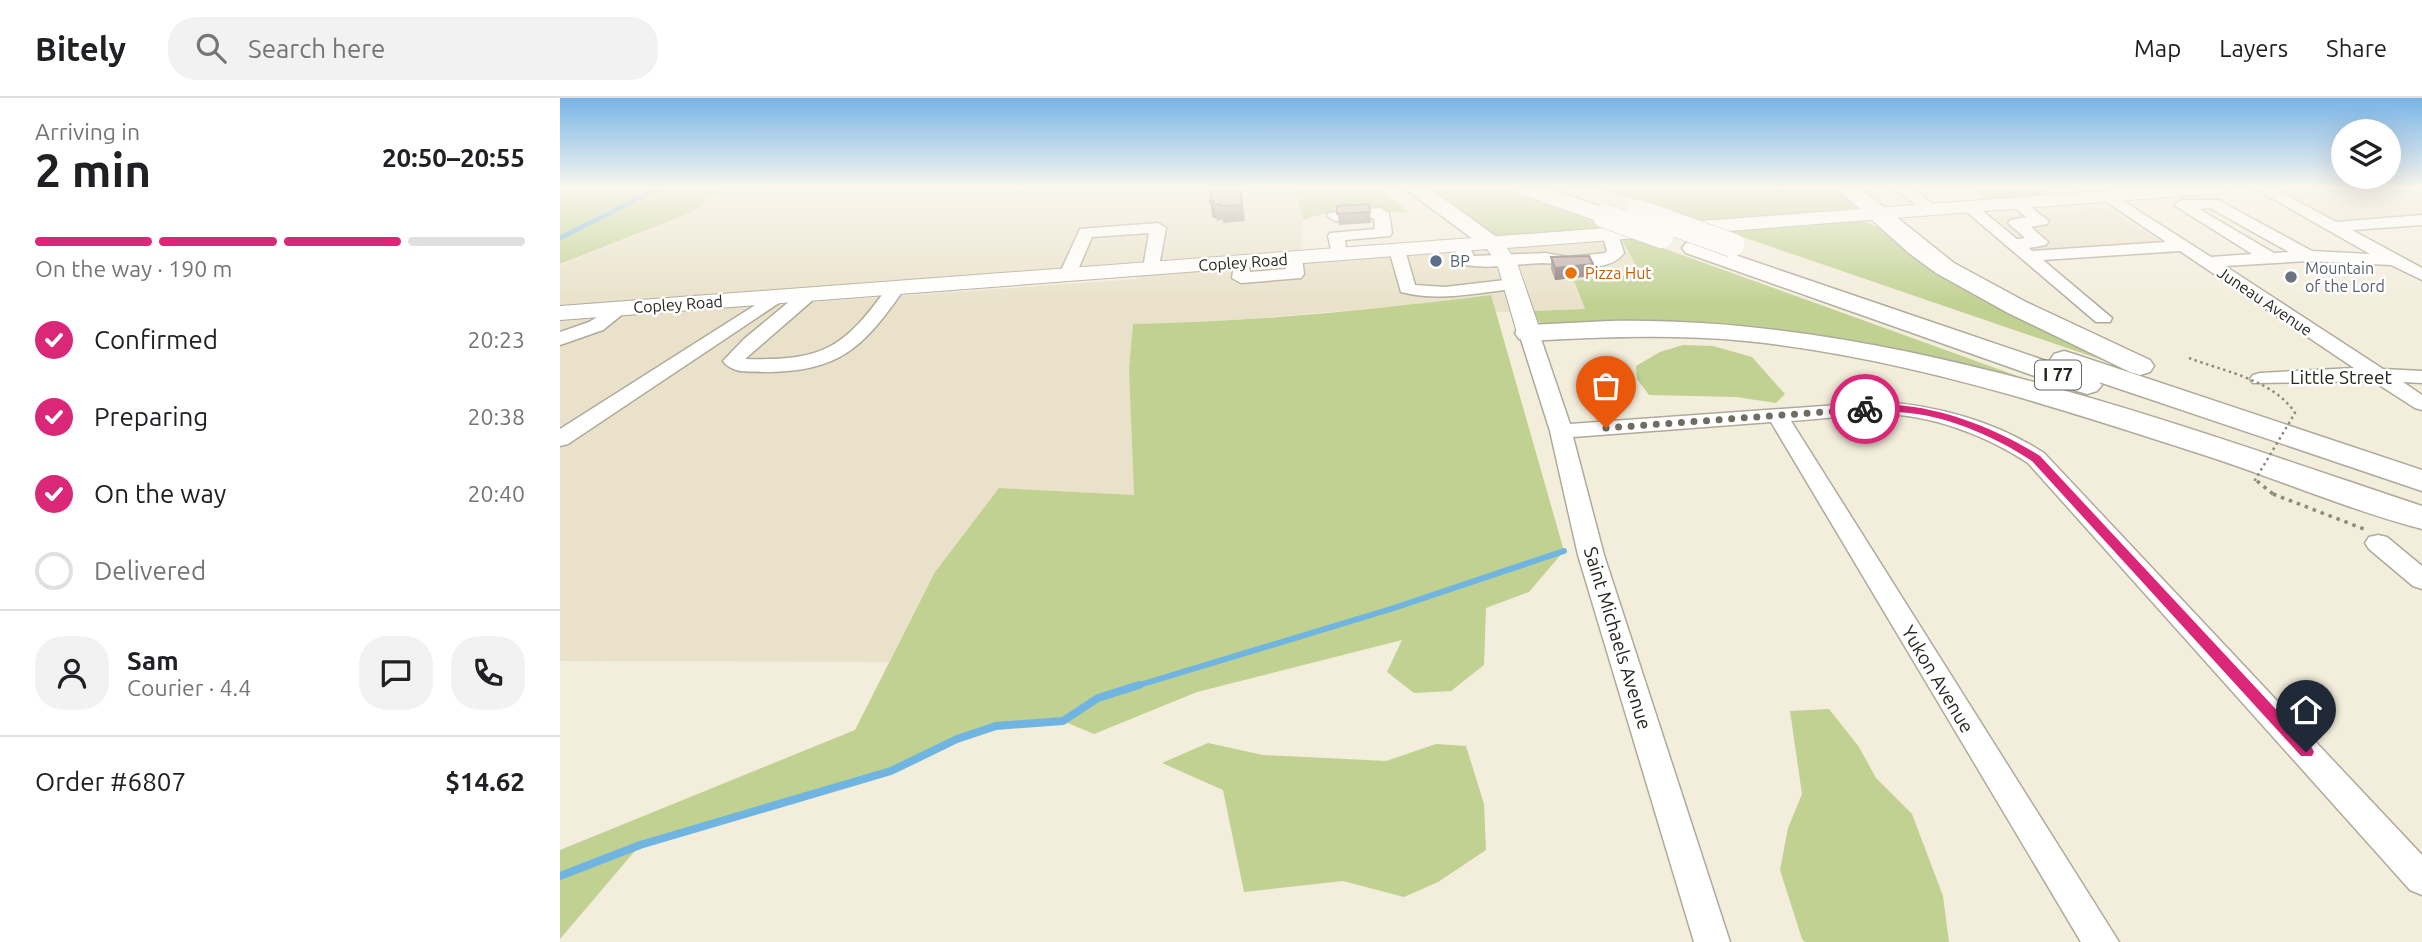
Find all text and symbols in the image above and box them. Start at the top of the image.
search box [168,17,658,80]
icon: search [192,29,230,67]
text: Bitely [35,30,126,67]
text: Search here [248,34,385,63]
text: Map [2134,35,2181,62]
text: Layers [2219,35,2288,62]
text: Share [2326,35,2387,62]
text: Arriving in [35,119,140,144]
map controls [2331,119,2401,189]
button: layers [2331,119,2401,189]
text: 20:50–20:55 [382,143,525,172]
text: 2 min [35,144,151,196]
street label: Copley Road [1198,250,1288,274]
place label: BP [1450,252,1470,270]
marker: BP [1428,253,1444,269]
text: On the way · 190 m [35,256,232,281]
place label: Mountain of the Lord [2305,259,2385,295]
street label: Juneau Avenue [2214,263,2316,339]
place label: Pizza Hut [1585,264,1652,282]
marker: Pizza Hut [1563,265,1579,281]
marker: Mountain of the Lord [2283,269,2299,285]
street label: Copley Road [633,292,723,316]
icon: check [35,321,73,359]
text: Confirmed [94,325,218,354]
text: 20:23 [467,327,525,352]
pin [1576,356,1636,428]
road number: I 77 [2035,360,2081,390]
street label: Little Street [2290,366,2393,388]
icon: bag [1587,367,1625,405]
courier [1830,374,1900,444]
icon: bike [1846,390,1884,428]
icon: check [35,398,73,436]
text: Preparing [94,402,208,431]
text: 20:38 [467,404,525,429]
icon: check [35,475,73,513]
text: On the way [94,479,226,508]
text: 20:40 [467,481,525,506]
street label: Saint Michaels Avenue [1580,544,1656,732]
text: Delivered [94,556,206,585]
street label: Yukon Avenue [1897,622,1979,736]
button: person [35,636,109,710]
button: chat [359,636,433,710]
button: phone [451,636,525,710]
text: Sam [127,646,179,675]
text: Courier · 4.4 [127,675,251,700]
pin [2276,680,2336,752]
icon: home [2287,691,2325,729]
text: Order #6807 [35,767,186,796]
text: $14.62 [445,767,525,796]

